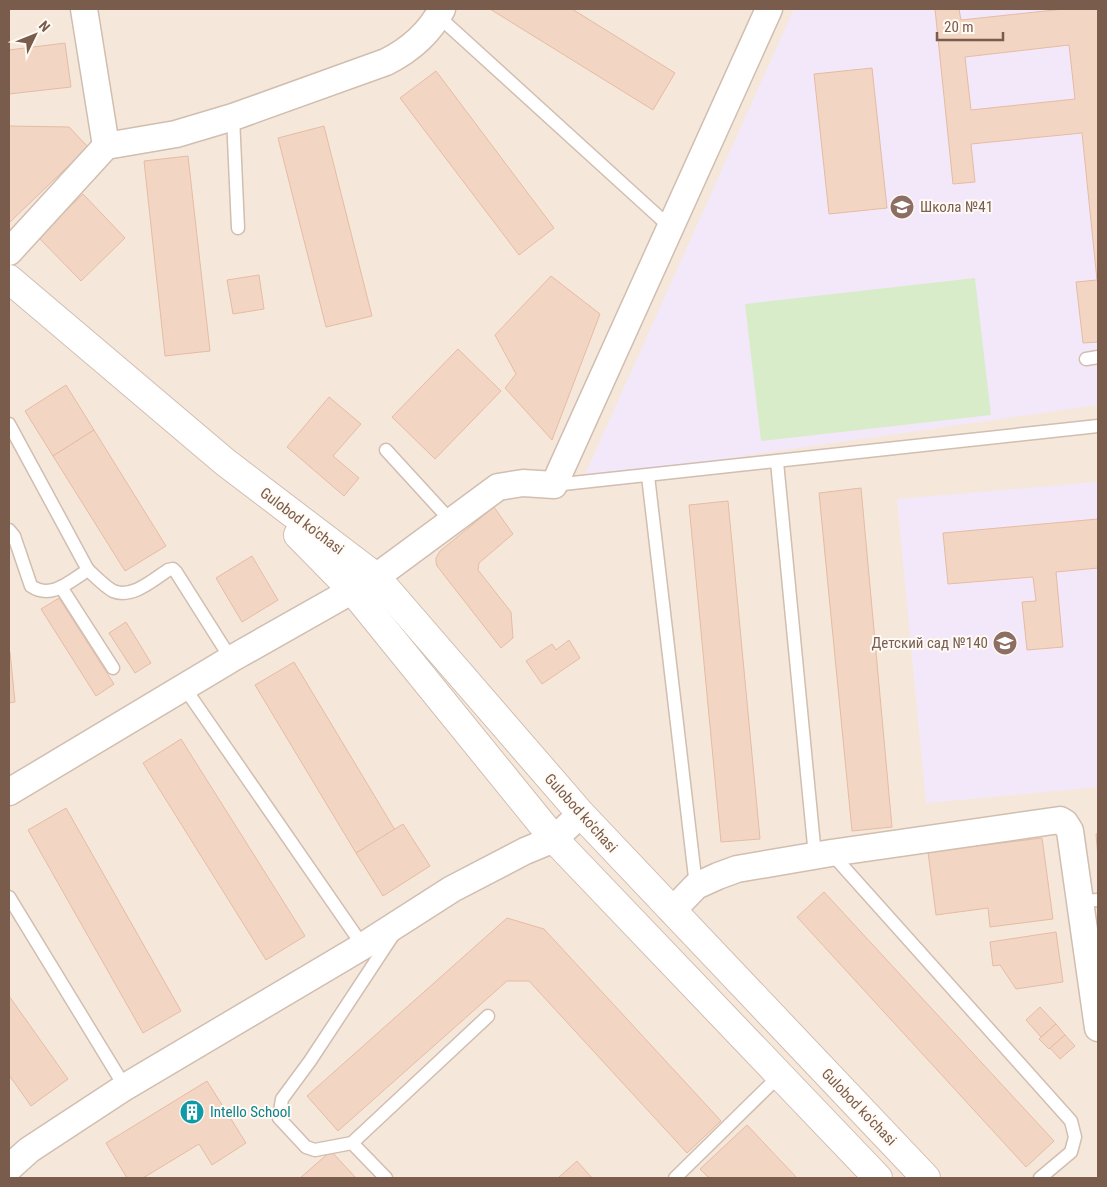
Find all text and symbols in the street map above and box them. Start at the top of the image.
north arrow [10,10,60,60]
scale bar [937,10,1003,42]
text: N [36,18,53,35]
text: 20 m [944,18,974,36]
school or university icon: Школа №41 [889,194,915,220]
place label: Школа №41 [920,198,993,216]
street label: Gulobod ko'chasi [257,484,347,558]
school or university icon: Детский сад №140 [992,630,1018,656]
place label: Детский сад №140 [871,634,988,652]
street label: Gulobod ko'chasi [541,770,621,856]
street label: Gulobod ko'chasi [818,1065,900,1149]
building icon: Intello School [179,1099,205,1125]
place label: Intello School [210,1103,291,1121]

